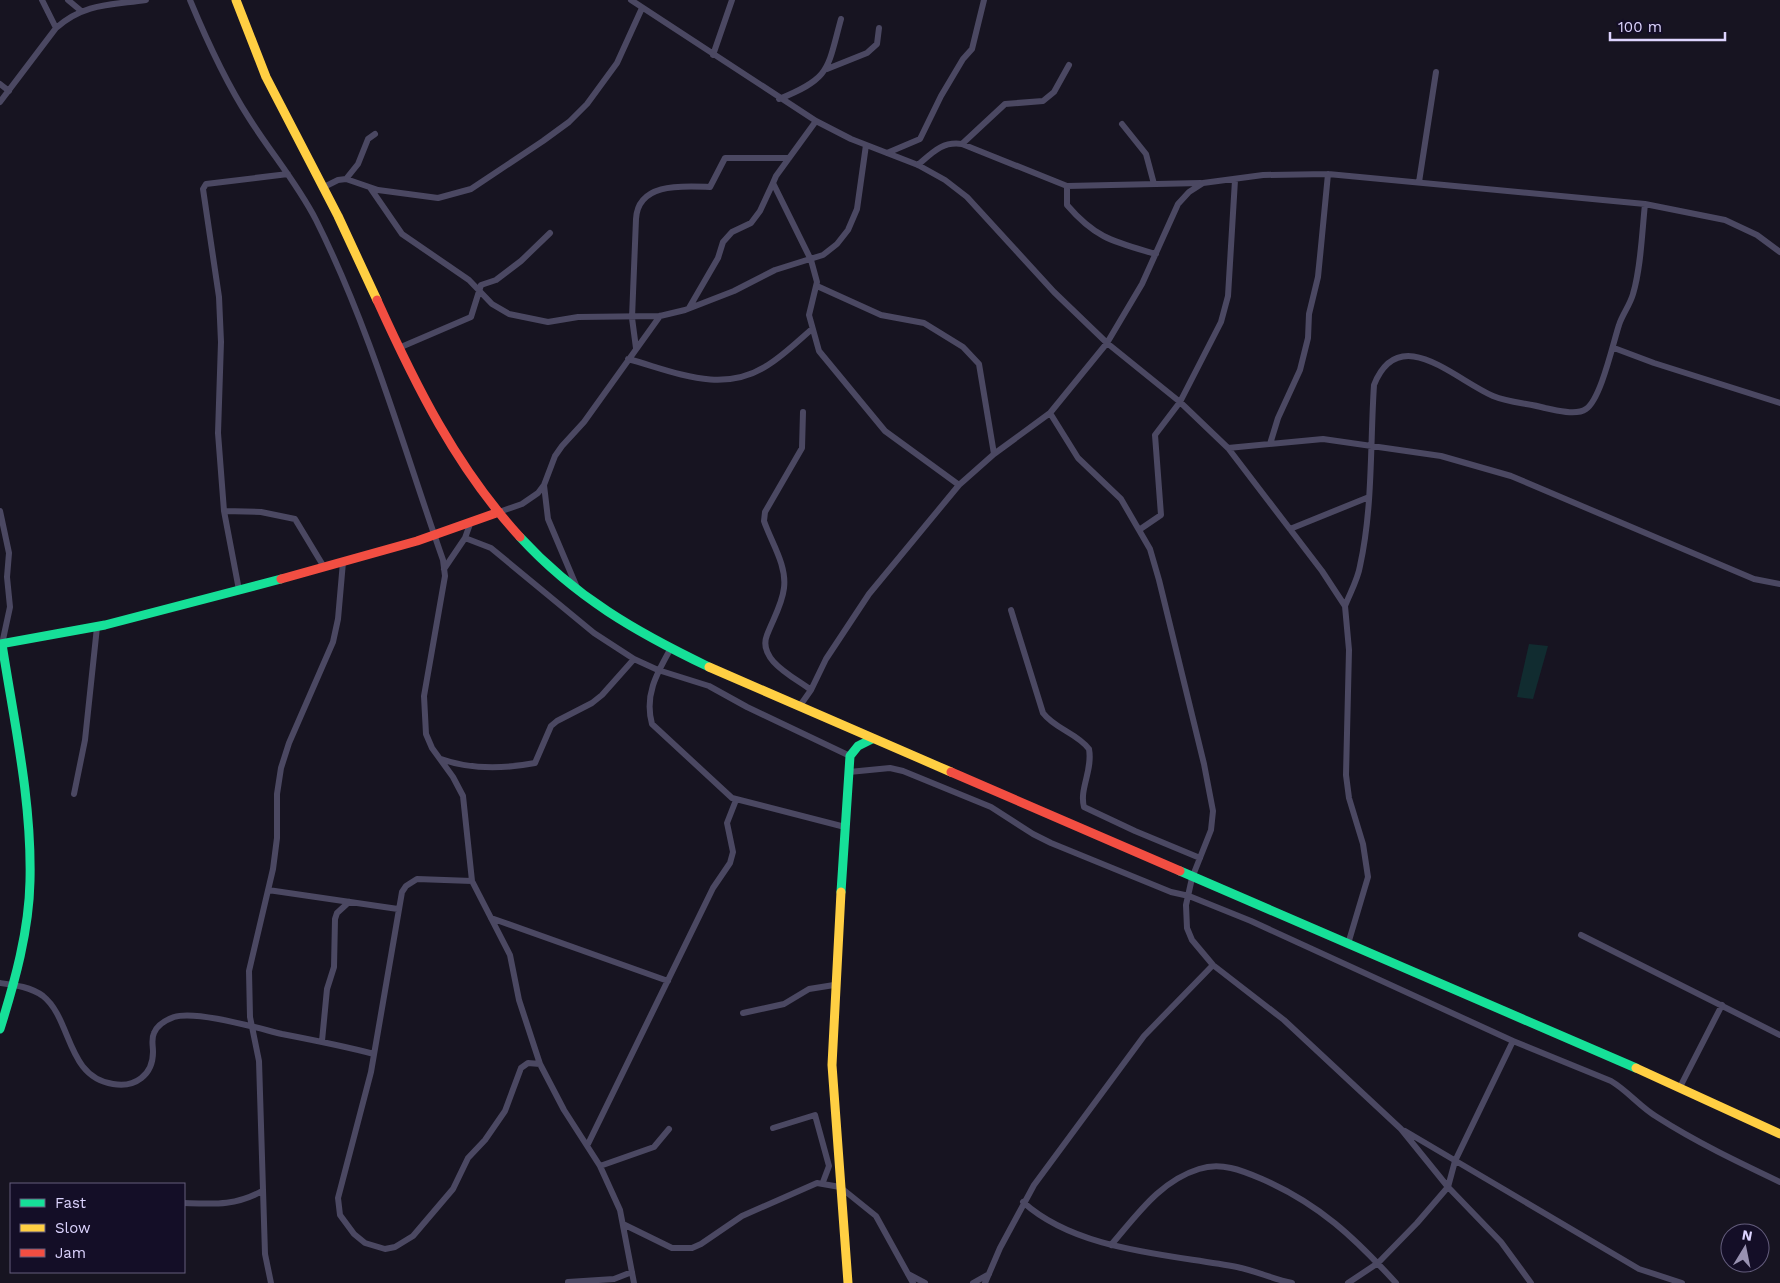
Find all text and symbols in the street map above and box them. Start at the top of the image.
scale bar [1610,10,1725,42]
text: 100 m [1618,18,1662,36]
legend [10,1183,185,1273]
text: Fast [55,1194,87,1212]
text: Slow [55,1219,91,1237]
north arrow [1720,1223,1770,1273]
text: N [1741,1226,1754,1244]
text: Jam [55,1244,86,1262]

